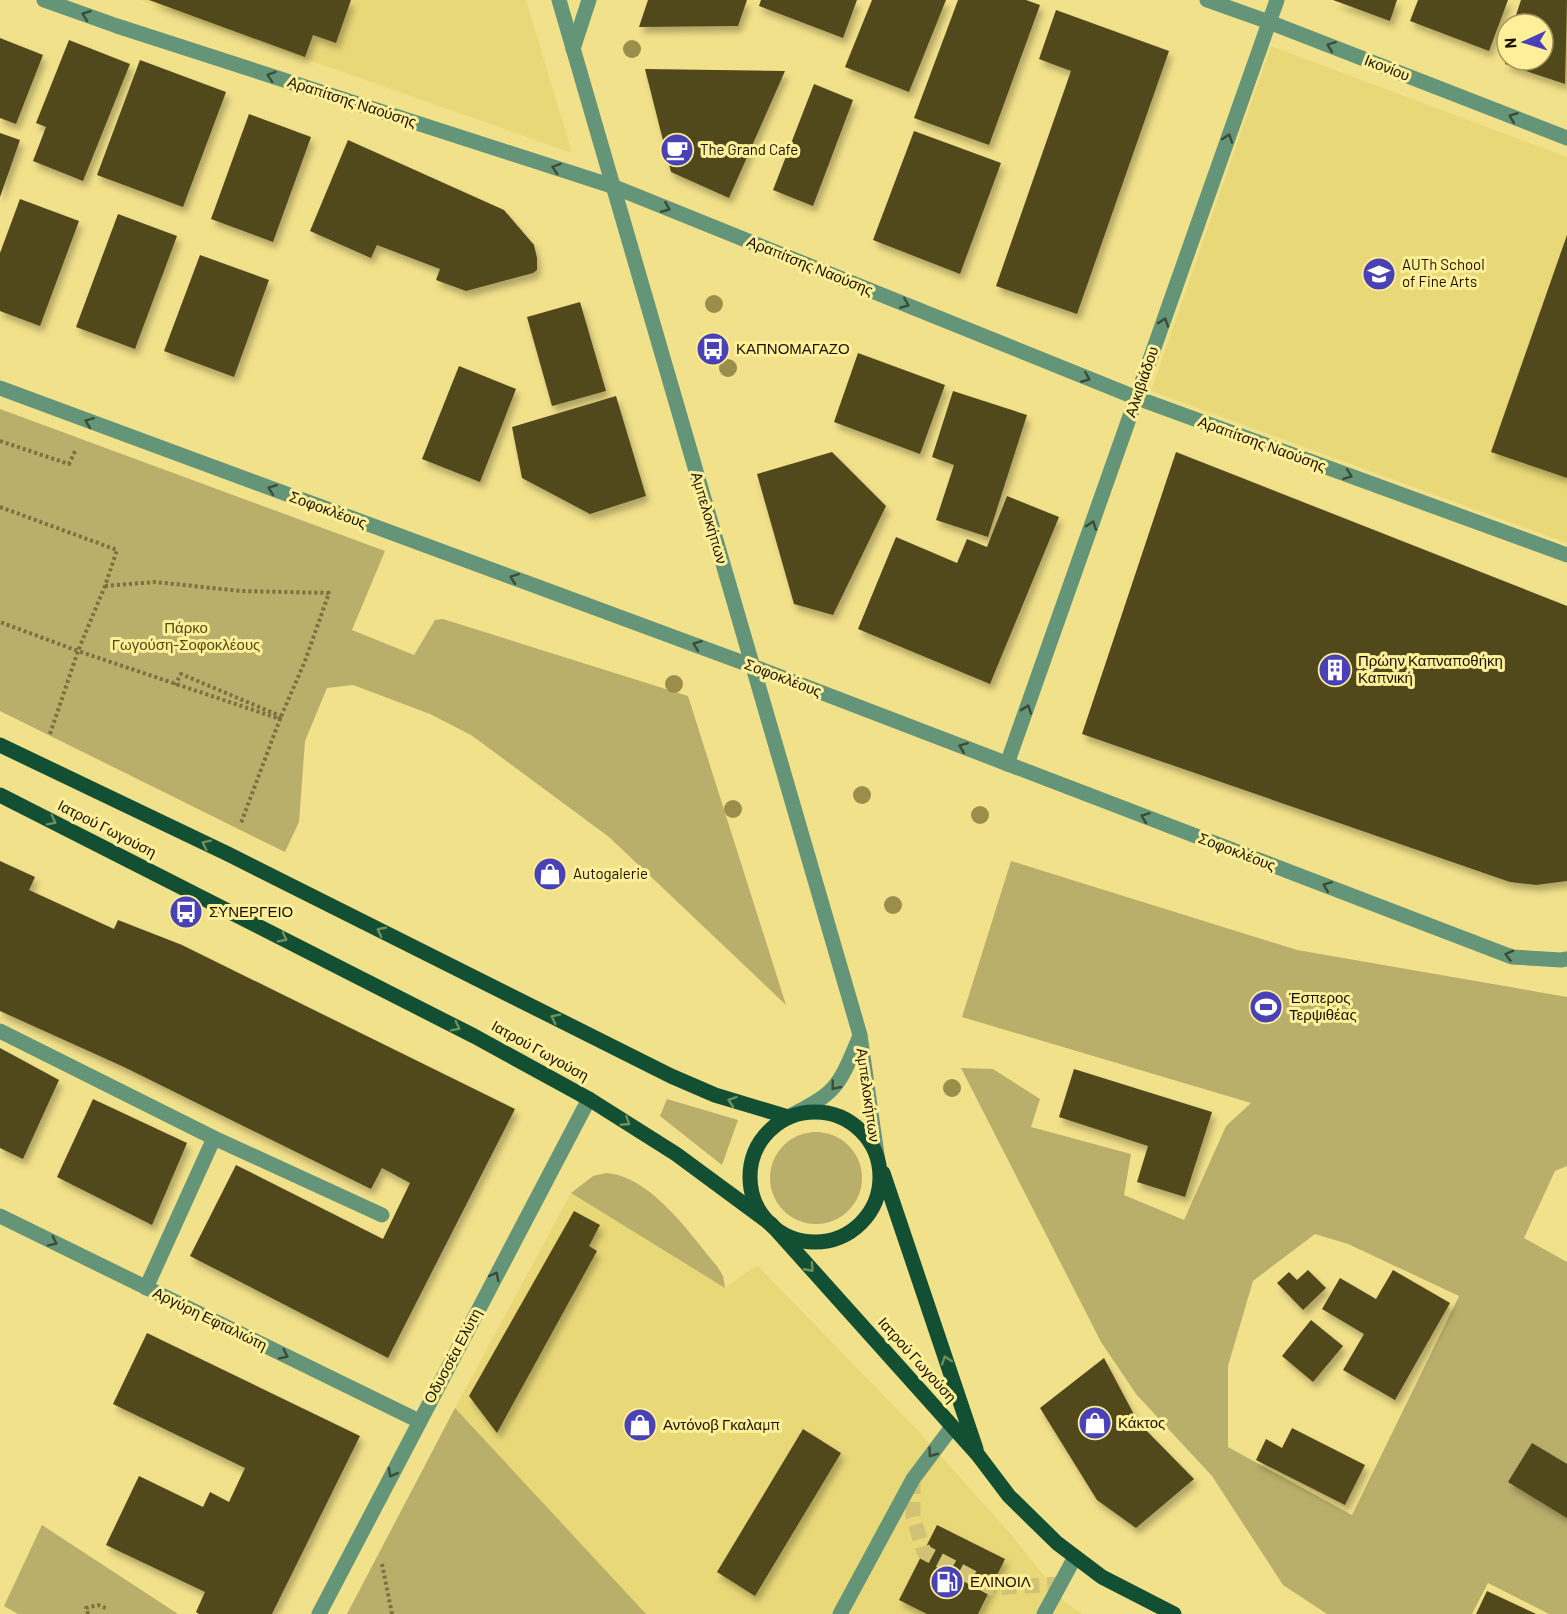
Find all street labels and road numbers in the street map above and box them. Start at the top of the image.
street label: Ικονίου [1362,50,1413,84]
street label: Αραπίτσης Ναούσης [285,72,419,130]
street label: Αραπίτσης Ναούσης [745,232,876,299]
street label: Αλκιβιάδου [1121,344,1162,420]
street label: Αραπίτσης Ναούσης [1196,412,1329,475]
street label: Αμπελοκήπων [688,470,732,566]
street label: Σοφοκλέους [287,487,370,531]
street label: Σοφοκλέους [742,654,824,700]
street label: Ιατρού Γωγούση [55,795,160,861]
street label: Σοφοκλέους [1196,828,1278,874]
street label: Ιατρού Γωγούση [489,1016,592,1084]
street label: Αμπελοκήπων [853,1047,885,1143]
street label: Αργύρη Εφταλιώτη [150,1283,270,1354]
street label: Οδυσσέα Ελύτη [420,1305,485,1406]
street label: Ιατρού Γωγούση [875,1313,961,1406]

